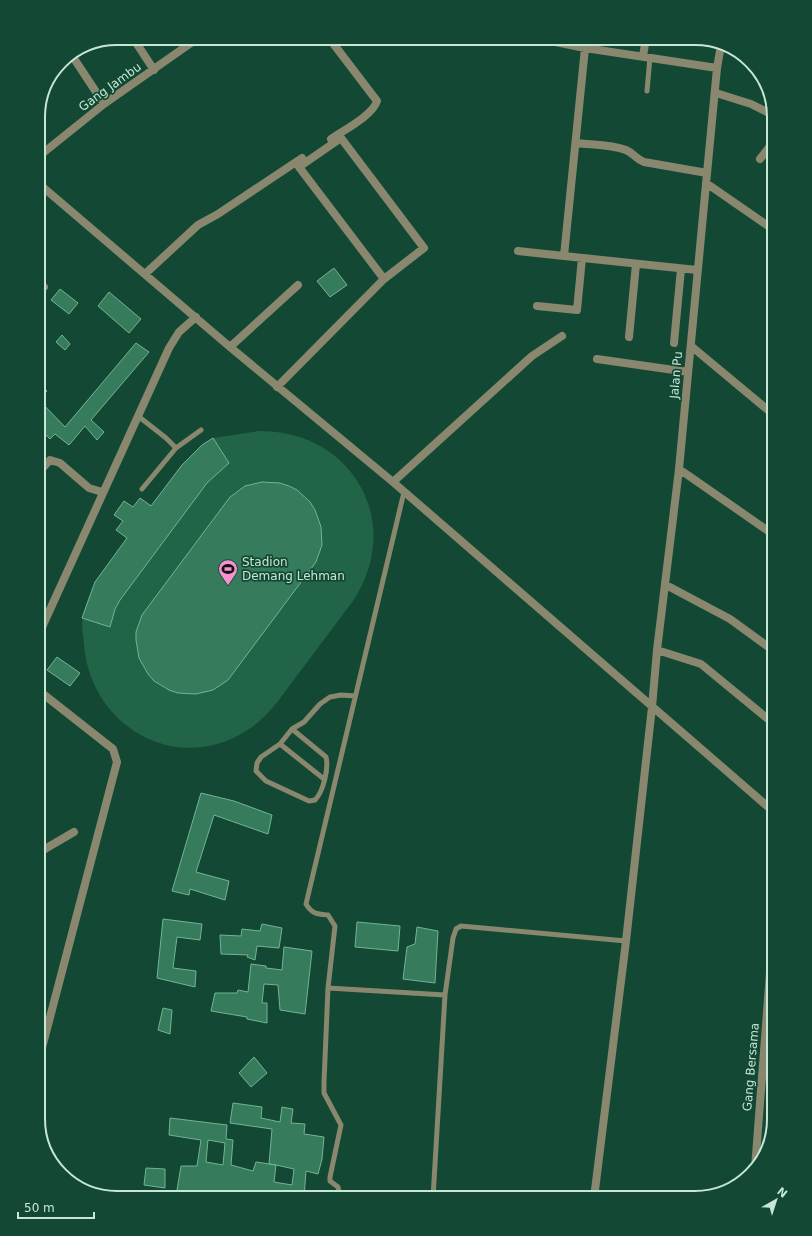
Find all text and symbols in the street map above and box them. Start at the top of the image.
street label: Gang Jambu [76,60,144,114]
street label: Jalan Pu [667,351,685,400]
place label: Stadion Demang Lehman [242,555,345,583]
sports icon: Stadion Demang Lehman [217,558,239,586]
street label: Gang Bersama [740,1022,762,1112]
north arrow [756,1180,796,1220]
text: N [774,1185,790,1201]
scale bar [18,1194,94,1220]
text: 50 m [24,1201,55,1215]

